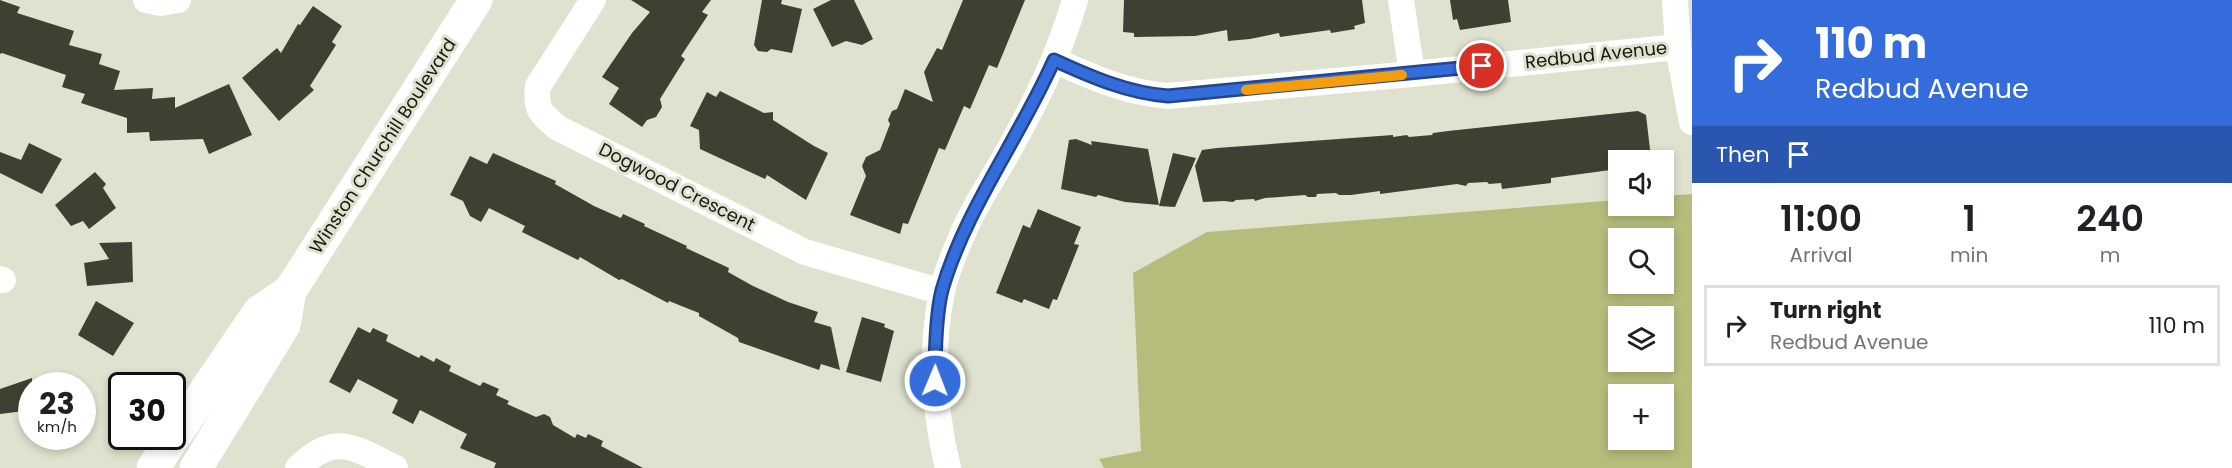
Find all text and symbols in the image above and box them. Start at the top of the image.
text: 110 m [1815,14,1927,73]
icon: right [1716,24,1794,102]
street label: Winston Churchill Boulevard [303,33,462,258]
street label: Redbud Avenue [1524,35,1668,74]
pin [1456,40,1507,91]
icon: arrive [1465,49,1498,82]
text: Redbud Avenue [1815,70,2029,107]
street label: Dogwood Crescent [595,136,760,237]
icon: arrive [1782,138,1815,171]
text: Then [1716,139,1770,170]
map controls [1608,150,1674,450]
button: sound [1608,150,1674,216]
text: 11:00 [1780,193,1862,244]
text: 1 [1963,193,1976,244]
text: 240 [2076,193,2144,244]
button: search [1608,228,1674,294]
text: Arrival [1790,241,1852,269]
text: min [1950,241,1988,269]
text: m [2100,241,2120,269]
text: Turn right [1770,295,1881,326]
button: layers [1608,306,1674,372]
icon: right [1719,309,1752,342]
text: 110 m [2149,310,2205,341]
text: Redbud Avenue [1770,328,1928,356]
position arrow [903,349,967,413]
speed limit sign: 30 [108,372,186,450]
text: 23 [39,382,75,425]
button: + [1608,384,1674,450]
text: km/h [37,416,77,437]

